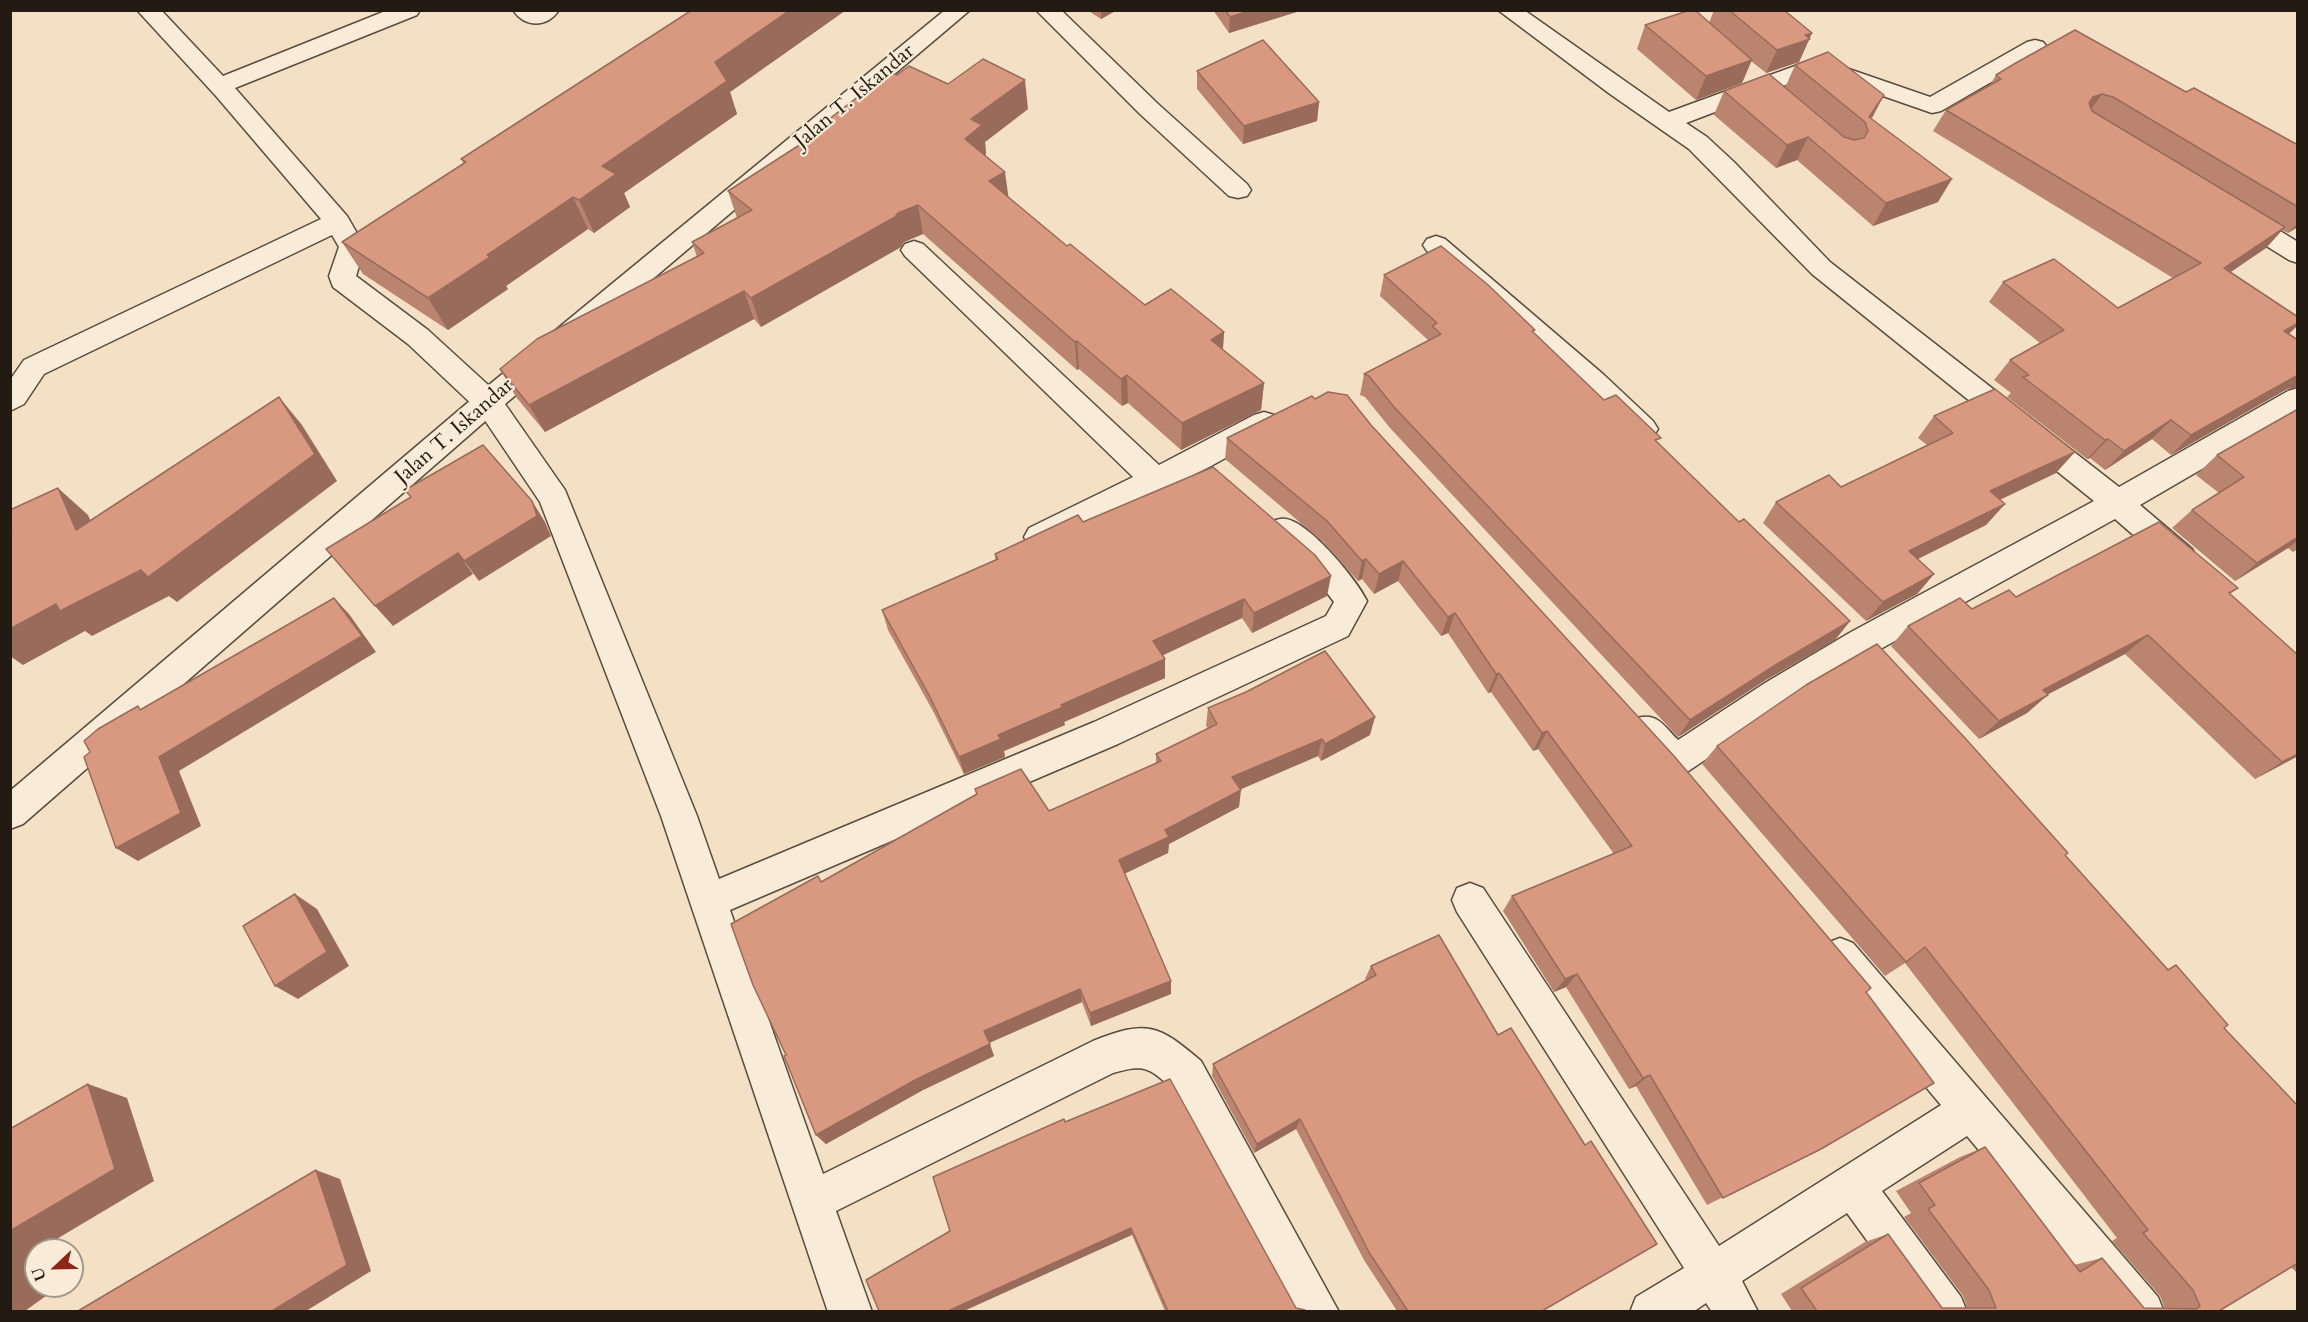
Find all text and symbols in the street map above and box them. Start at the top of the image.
street label: Jalan T. Iskandar [790,39,920,155]
street label: Jalan T. Iskandar [391,374,519,490]
north arrow [24,1238,84,1298]
text: U [27,1264,52,1284]

